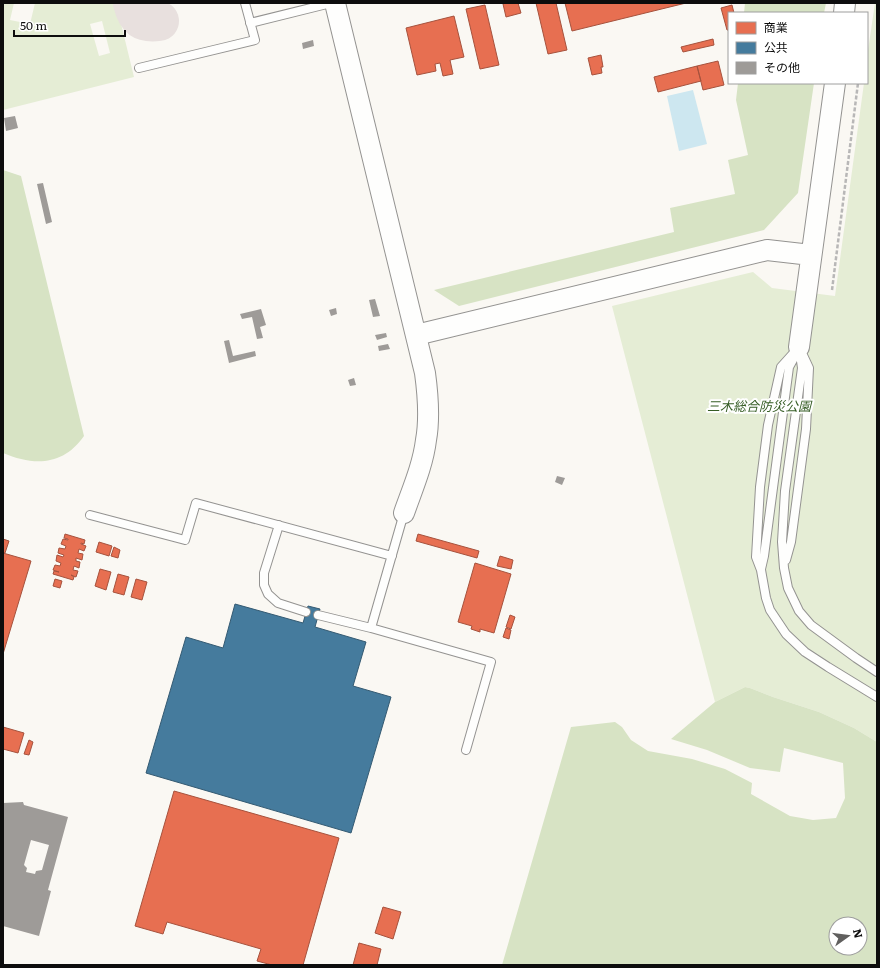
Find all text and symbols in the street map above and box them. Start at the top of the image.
scale bar [14,12,125,38]
legend [728,12,868,84]
text: 50 m [20,16,47,34]
text: 商業 [764,18,788,36]
text: 公共 [764,38,788,56]
text: その他 [764,58,800,76]
park label: 三木総合防災公園 [707,396,813,415]
north arrow [828,916,868,956]
text: N [850,927,868,940]

